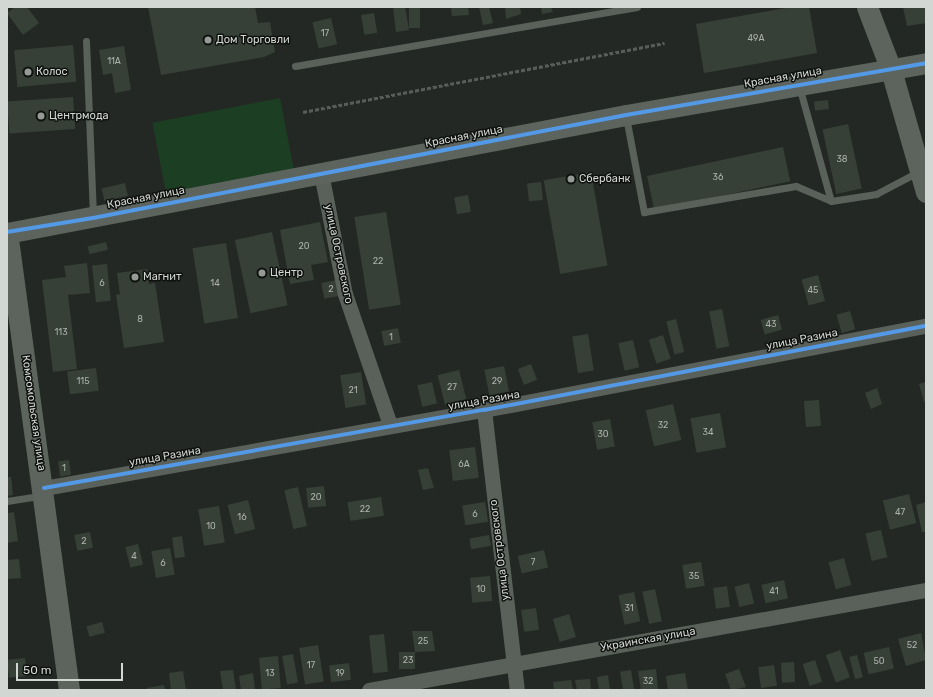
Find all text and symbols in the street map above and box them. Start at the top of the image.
house number: 17 [321,28,329,38]
place label: Дом Торговли [216,33,290,47]
house number: 49А [748,33,764,43]
marker: Дом Торговли [203,35,213,45]
house number: 11А [107,56,121,66]
place label: Колос [36,65,68,79]
street label: Красная улица [743,65,823,91]
marker: Колос [23,67,33,77]
place label: Центрмода [49,109,109,123]
marker: Центрмода [36,111,46,121]
street label: Красная улица [424,123,504,151]
house number: 38 [836,154,848,164]
place label: Сбербанк [579,172,630,186]
house number: 36 [713,172,723,182]
marker: Сбербанк [566,174,576,184]
street label: Красная улица [106,184,186,212]
street label: улица Островского [321,203,355,305]
house number: 20 [299,241,309,251]
house number: 22 [373,256,383,266]
place label: Центр [270,266,303,280]
marker: Центр [257,268,267,278]
place label: Магнит [143,270,182,284]
marker: Магнит [130,272,140,282]
house number: 6 [99,278,105,288]
house number: 14 [210,278,220,288]
house number: 2 [328,284,334,294]
house number: 45 [808,285,818,295]
house number: 8 [137,314,143,324]
house number: 43 [766,319,776,329]
house number: 113 [54,327,68,337]
street label: улица Разина [765,327,839,353]
house number: 1 [389,332,393,342]
street label: Комсомольская улица [18,354,48,472]
house number: 115 [76,376,90,386]
house number: 29 [492,376,502,386]
house number: 27 [447,382,457,392]
house number: 21 [348,385,358,395]
street label: улица Разина [447,388,521,414]
house number: 32 [658,420,668,430]
house number: 34 [703,427,713,437]
house number: 30 [597,429,609,439]
street label: улица Разина [128,444,202,470]
house number: 6А [458,459,470,469]
house number: 1 [62,463,66,473]
house number: 20 [311,492,321,502]
street label: улица Островского [487,499,513,601]
house number: 22 [360,504,370,514]
house number: 47 [895,507,905,517]
house number: 6 [472,509,478,519]
house number: 16 [237,512,247,522]
house number: 10 [206,521,216,531]
house number: 2 [81,536,87,546]
house number: 4 [131,551,137,561]
house number: 7 [531,557,535,567]
house number: 6 [160,558,166,568]
house number: 35 [689,571,699,581]
house number: 10 [476,584,486,594]
house number: 41 [769,586,779,596]
house number: 31 [624,603,634,613]
street label: Украинская улица [599,625,697,655]
house number: 25 [418,636,428,646]
house number: 52 [907,640,917,650]
scale bar [18,655,125,681]
house number: 23 [403,655,413,665]
house number: 50 [873,656,885,666]
house number: 17 [307,660,315,670]
text: 50 m [23,663,51,677]
house number: 13 [265,668,275,678]
house number: 19 [335,668,345,678]
house number: 32 [643,676,653,686]

